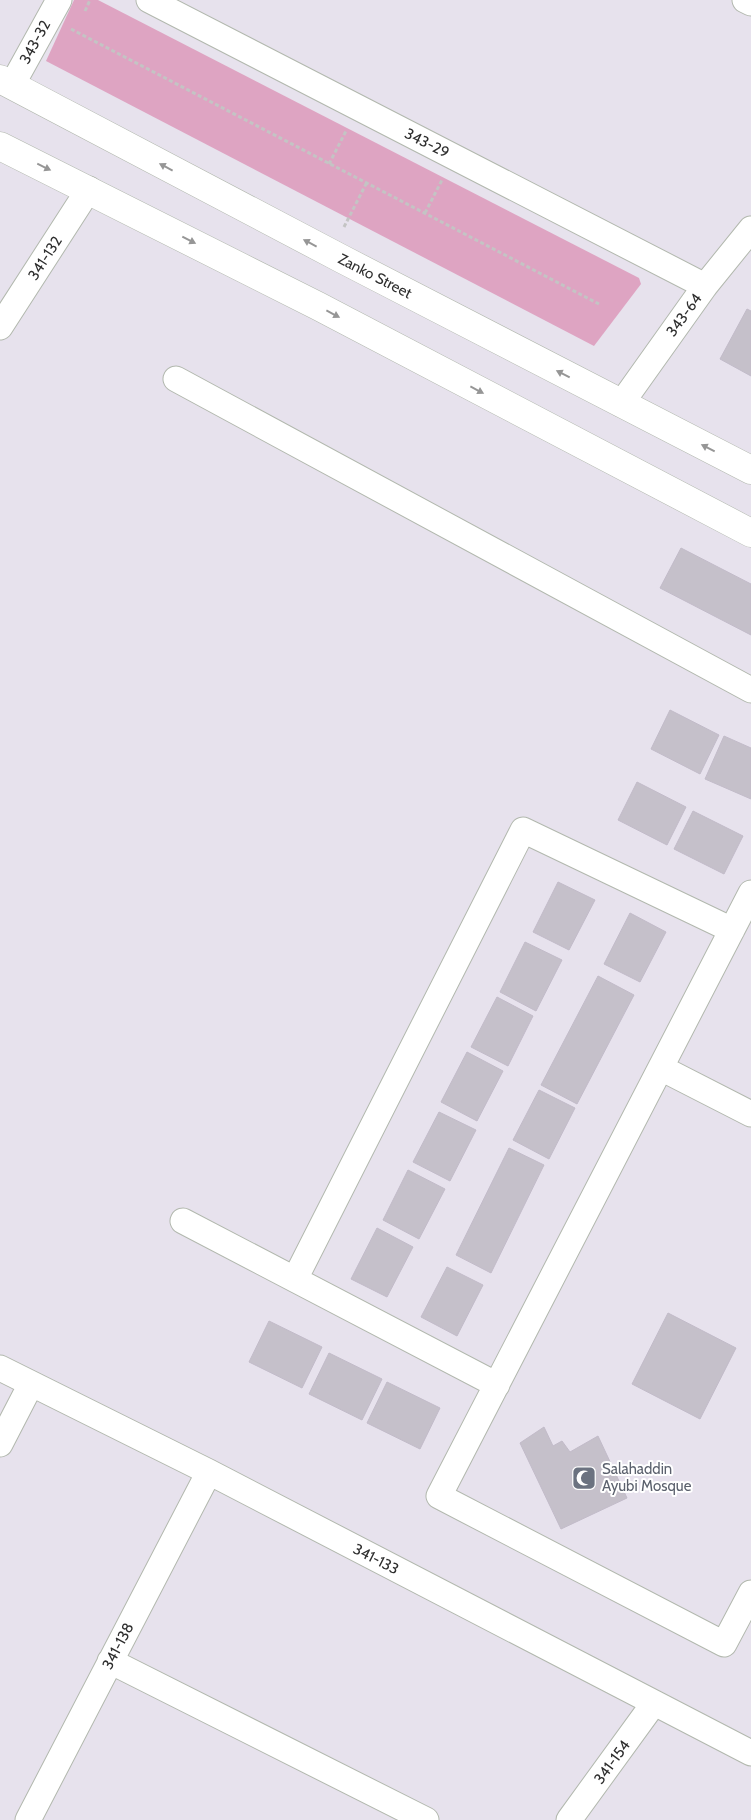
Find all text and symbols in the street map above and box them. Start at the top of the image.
street label: 343-32 [16,17,54,67]
street label: 343-29 [402,124,452,162]
one-way arrow [37,163,51,171]
one-way arrow [159,163,174,171]
street label: 341-132 [24,233,66,283]
one-way arrow [182,236,196,244]
one-way arrow [303,238,317,247]
street label: Zanko Street [335,250,415,302]
street label: 343-64 [662,290,706,340]
one-way arrow [326,310,341,318]
one-way arrow [556,370,570,378]
one-way arrow [470,386,485,394]
one-way arrow [700,444,715,452]
place label: Salahaddin Ayubi Mosque [602,1460,692,1495]
mosque icon: Salahaddin Ayubi Mosque [571,1465,597,1491]
street label: 341-133 [350,1540,402,1578]
street label: 341-138 [98,1620,138,1672]
street label: 341-154 [590,1736,634,1787]

